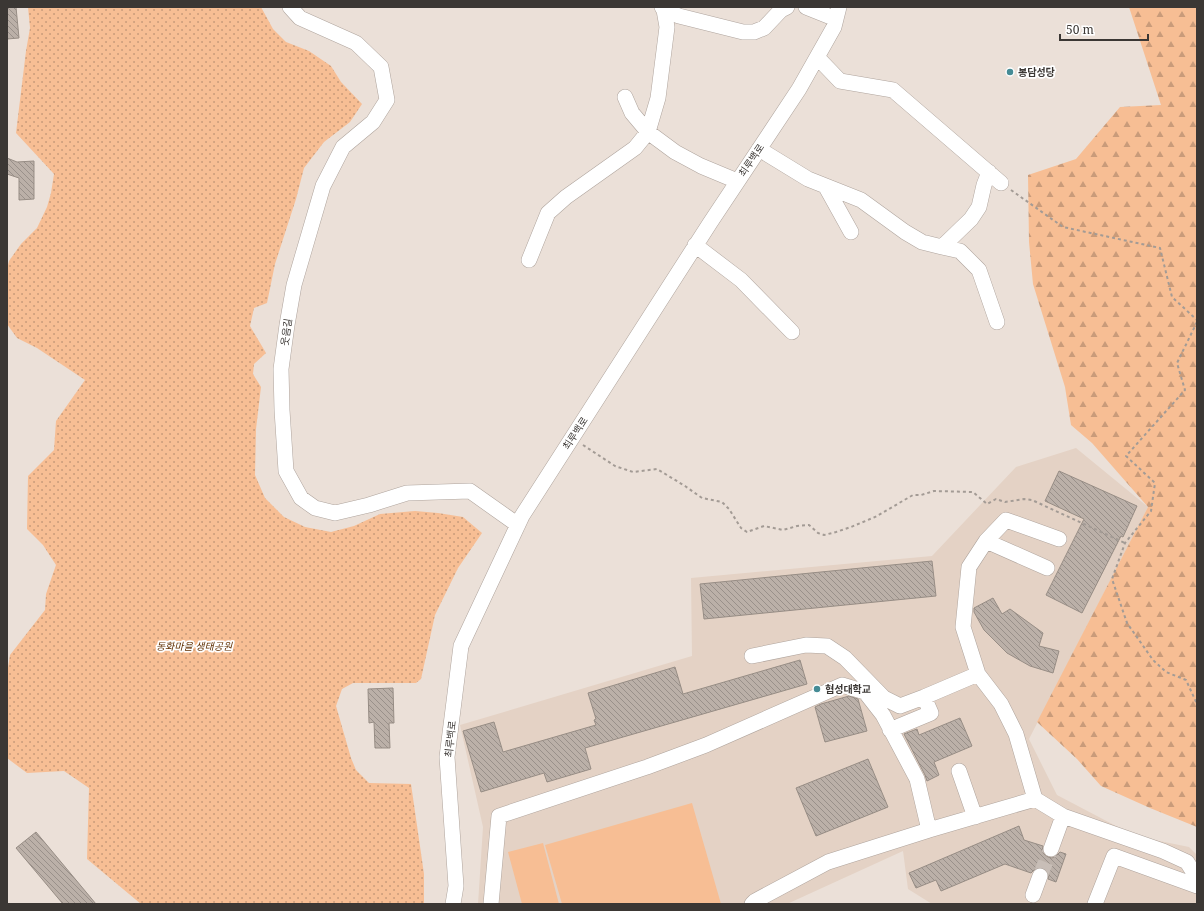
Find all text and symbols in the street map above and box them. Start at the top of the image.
scale bar [1060,16,1148,42]
text: 50 m [1066,21,1094,38]
place label: 봉담성당 [1018,65,1055,79]
marker: 봉담성당 [1005,67,1015,77]
street label: 최루백로 [735,141,767,179]
street label: 웃음길 [277,317,295,347]
street label: 최루백로 [559,414,591,452]
park label: 동화마을 생태공원 [156,639,233,653]
place label: 협성대학교 [825,682,871,696]
marker: 협성대학교 [812,684,822,694]
street label: 최루백로 [441,720,459,758]

